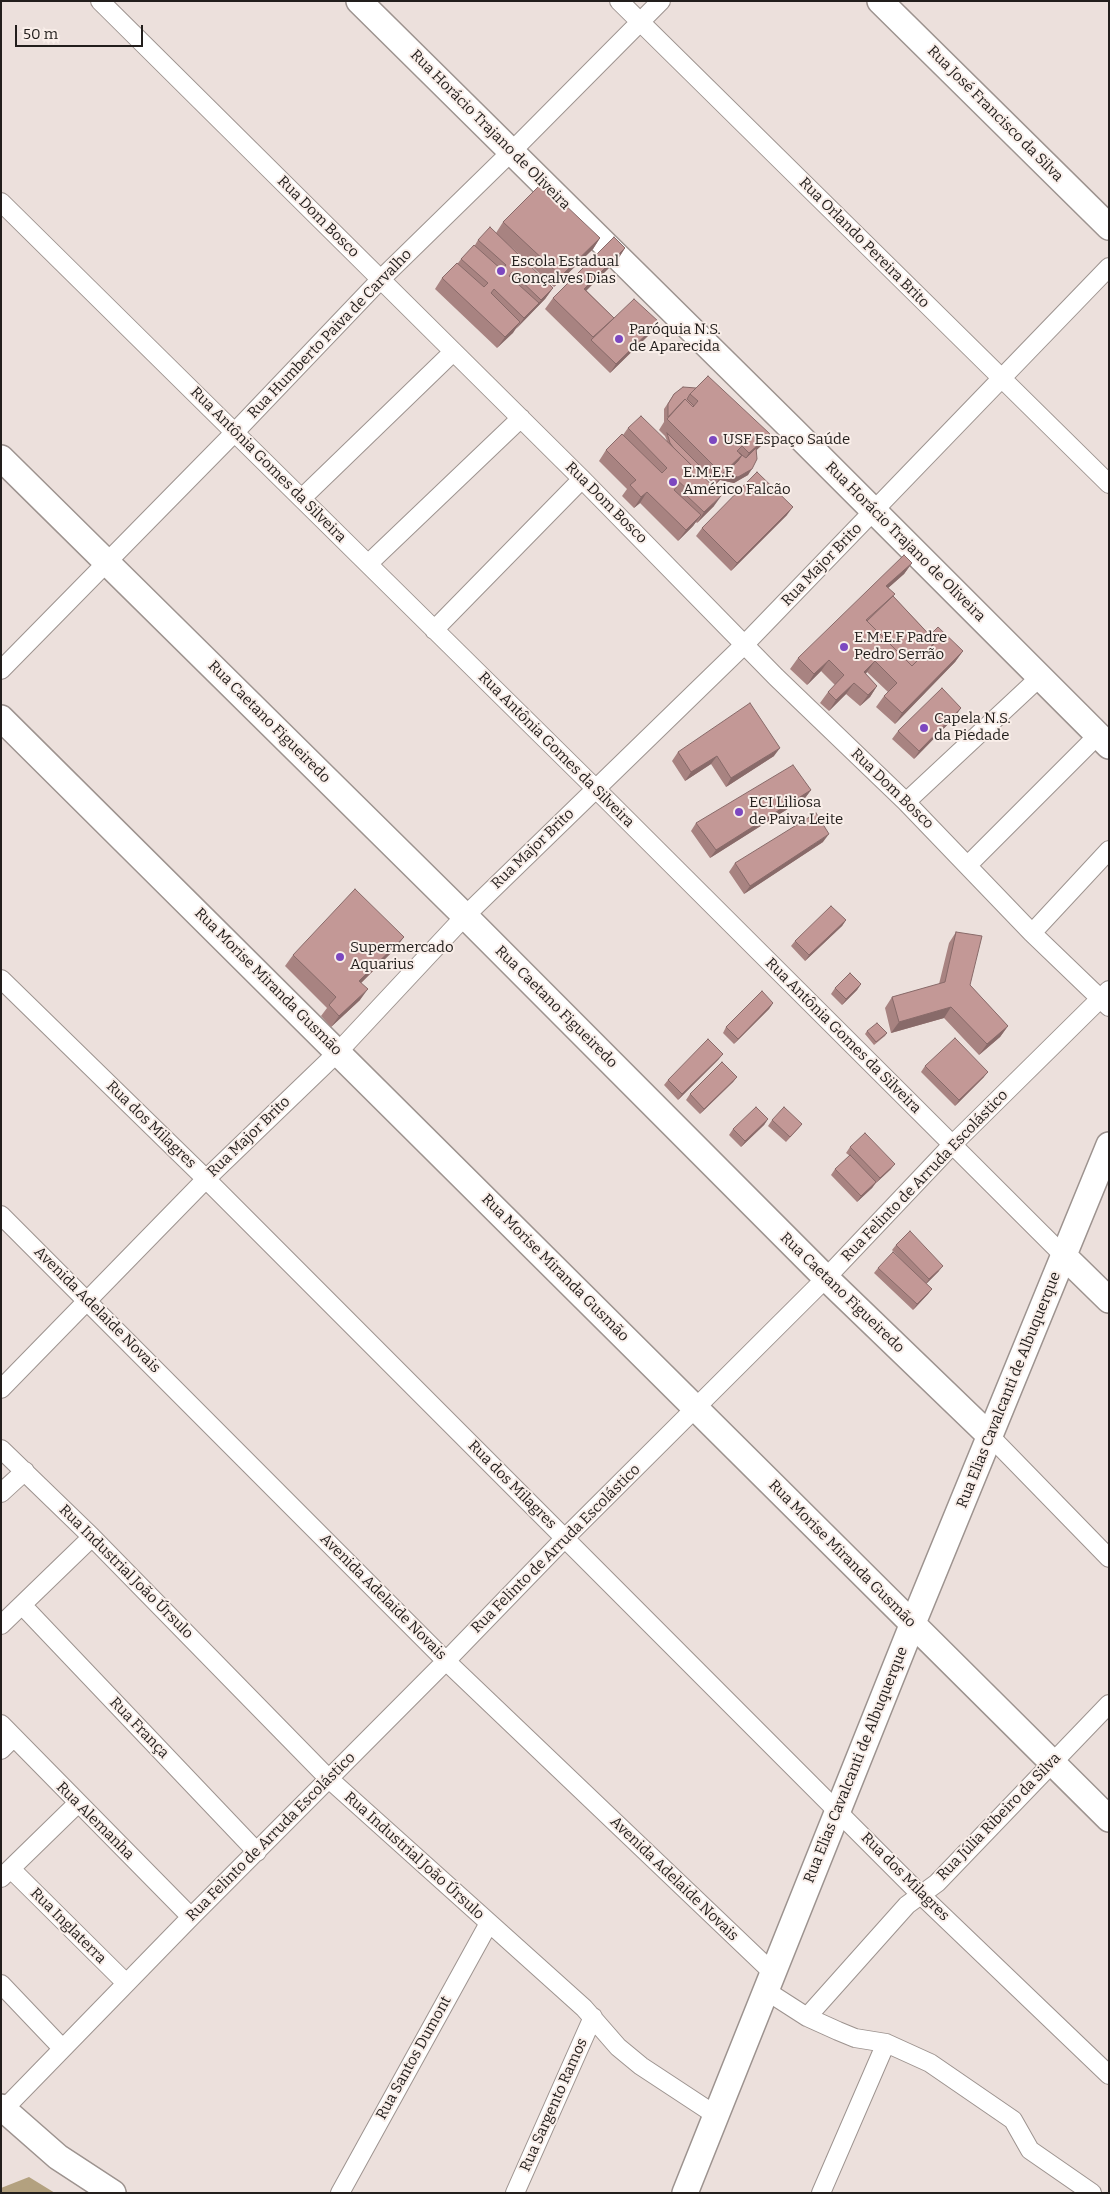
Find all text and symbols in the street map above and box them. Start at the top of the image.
scale bar [18,15,145,47]
text: 50 m [23,25,58,43]
street label: Rua José Francisco da Silva [923,42,1067,186]
street label: Rua Horácio Trajano de Oliveira [406,46,574,214]
street label: Rua Dom Bosco [273,172,363,262]
street label: Rua Orlando Pereira Brito [795,174,933,312]
street label: Rua Humberto Paiva de Carvalho [244,246,416,422]
place label: Escola Estadual Gonçalves Dias [511,253,619,288]
marker: Escola Estadual Gonçalves Dias [495,265,507,277]
place label: Paróquia N.S. de Aparecida [629,321,721,356]
marker: Paróquia N.S. de Aparecida [613,333,625,345]
street label: Rua Antônia Gomes da Silveira [186,383,350,547]
place label: USF Espaço Saúde [723,431,850,449]
marker: USF Espaço Saúde [707,434,719,446]
street label: Rua Dom Bosco [561,458,651,548]
street label: Rua Horácio Trajano de Oliveira [821,458,989,626]
place label: E.M.E.F. Américo Falcão [683,464,791,499]
marker: E.M.E.F. Américo Falcão [667,476,679,488]
street label: Rua Major Brito [778,520,866,610]
place label: E.M.E.F Padre Pedro Serrão [854,629,947,664]
marker: E.M.E.F Padre Pedro Serrão [838,641,850,653]
street label: Rua Caetano Figueiredo [204,657,334,787]
street label: Rua Antônia Gomes da Silveira [474,668,638,832]
place label: Capela N.S. da Piedade [934,710,1011,745]
marker: Capela N.S. da Piedade [918,722,930,734]
street label: Rua Dom Bosco [847,745,937,833]
place label: ECI Liliosa de Paiva Leite [749,794,843,829]
street label: Rua Major Brito [488,805,578,893]
marker: ECI Liliosa de Paiva Leite [733,806,745,818]
street label: Rua Morise Miranda Gusmão [190,904,346,1060]
place label: Supermercado Aquarius [350,939,454,974]
street label: Rua Caetano Figueiredo [491,942,621,1072]
marker: Supermercado Aquarius [334,951,346,963]
street label: Rua Antônia Gomes da Silveira [761,954,925,1118]
street label: Rua dos Milagres [102,1078,200,1172]
street label: Rua Felinto de Arruda Escolástico [838,1086,1012,1266]
street label: Rua Major Brito [204,1093,294,1181]
street label: Rua Morise Miranda Gusmão [477,1190,633,1346]
street label: Rua Caetano Figueiredo [776,1229,908,1357]
street label: Avenida Adelaide Novais [30,1243,164,1377]
street label: Rua Elias Cavalcanti de Albuquerque [953,1269,1065,1511]
street label: Rua dos Milagres [464,1437,560,1533]
street label: Rua Felinto de Arruda Escolástico [468,1461,644,1637]
street label: Rua Morise Miranda Gusmão [764,1476,920,1632]
street label: Rua Industrial João Úrsulo [55,1501,197,1643]
street label: Avenida Adelaide Novais [316,1530,450,1664]
street label: Rua Elias Cavalcanti de Albuquerque [800,1644,912,1886]
street label: Rua França [106,1694,172,1762]
street label: Rua Felinto de Arruda Escolástico [183,1749,359,1925]
street label: Rua Júlia Ribeiro da Silva [933,1750,1065,1884]
street label: Rua Alemanha [52,1778,138,1864]
street label: Rua Industrial João Úrsulo [340,1788,488,1924]
street label: Avenida Adelaide Novais [606,1813,742,1945]
street label: Rua dos Milagres [857,1829,953,1925]
street label: Rua Inglaterra [26,1884,110,1968]
street label: Rua Santos Dumont [373,1993,455,2123]
street label: Rua Sargento Ramos [516,2036,592,2174]

